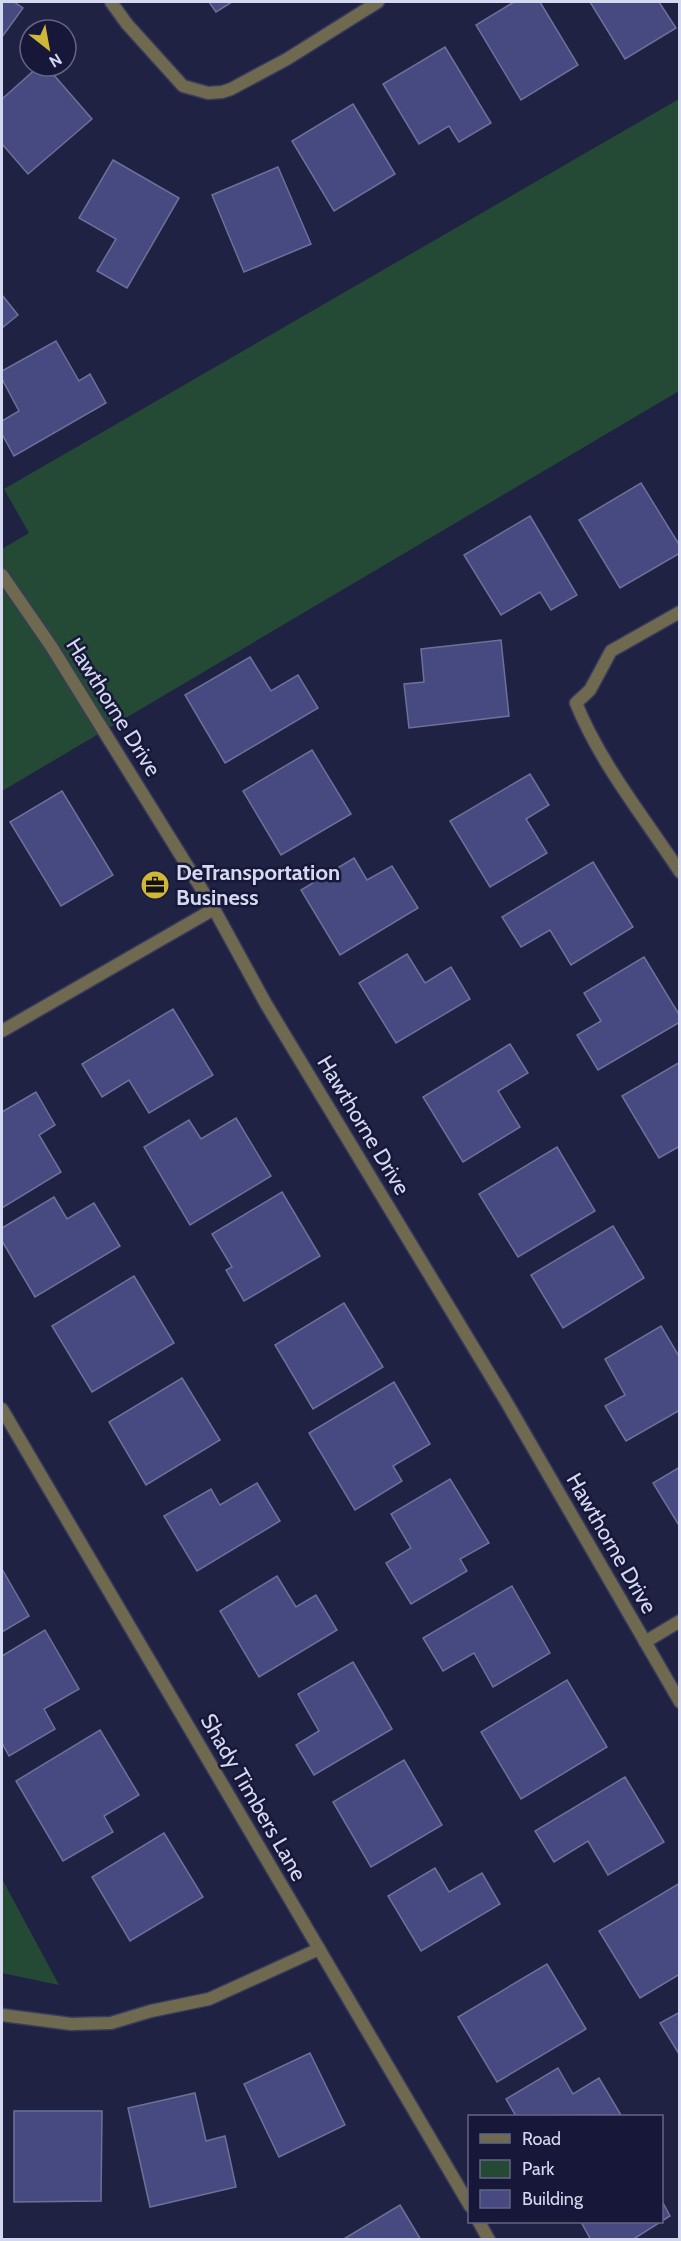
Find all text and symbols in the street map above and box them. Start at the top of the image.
north arrow [18,18,78,78]
text: N [46,49,65,71]
street label: Hawthorne Drive [60,633,167,781]
place label: DeTransportation Business [176,859,340,911]
office icon: DeTransportation Business [139,869,171,901]
street label: Hawthorne Drive [311,1051,416,1200]
street label: Hawthorne Drive [560,1468,663,1618]
street label: Shady Timbers Lane [195,1709,312,1886]
legend [468,2115,663,2223]
text: Road [522,2128,561,2150]
text: Park [522,2158,555,2180]
text: Building [522,2188,584,2210]

